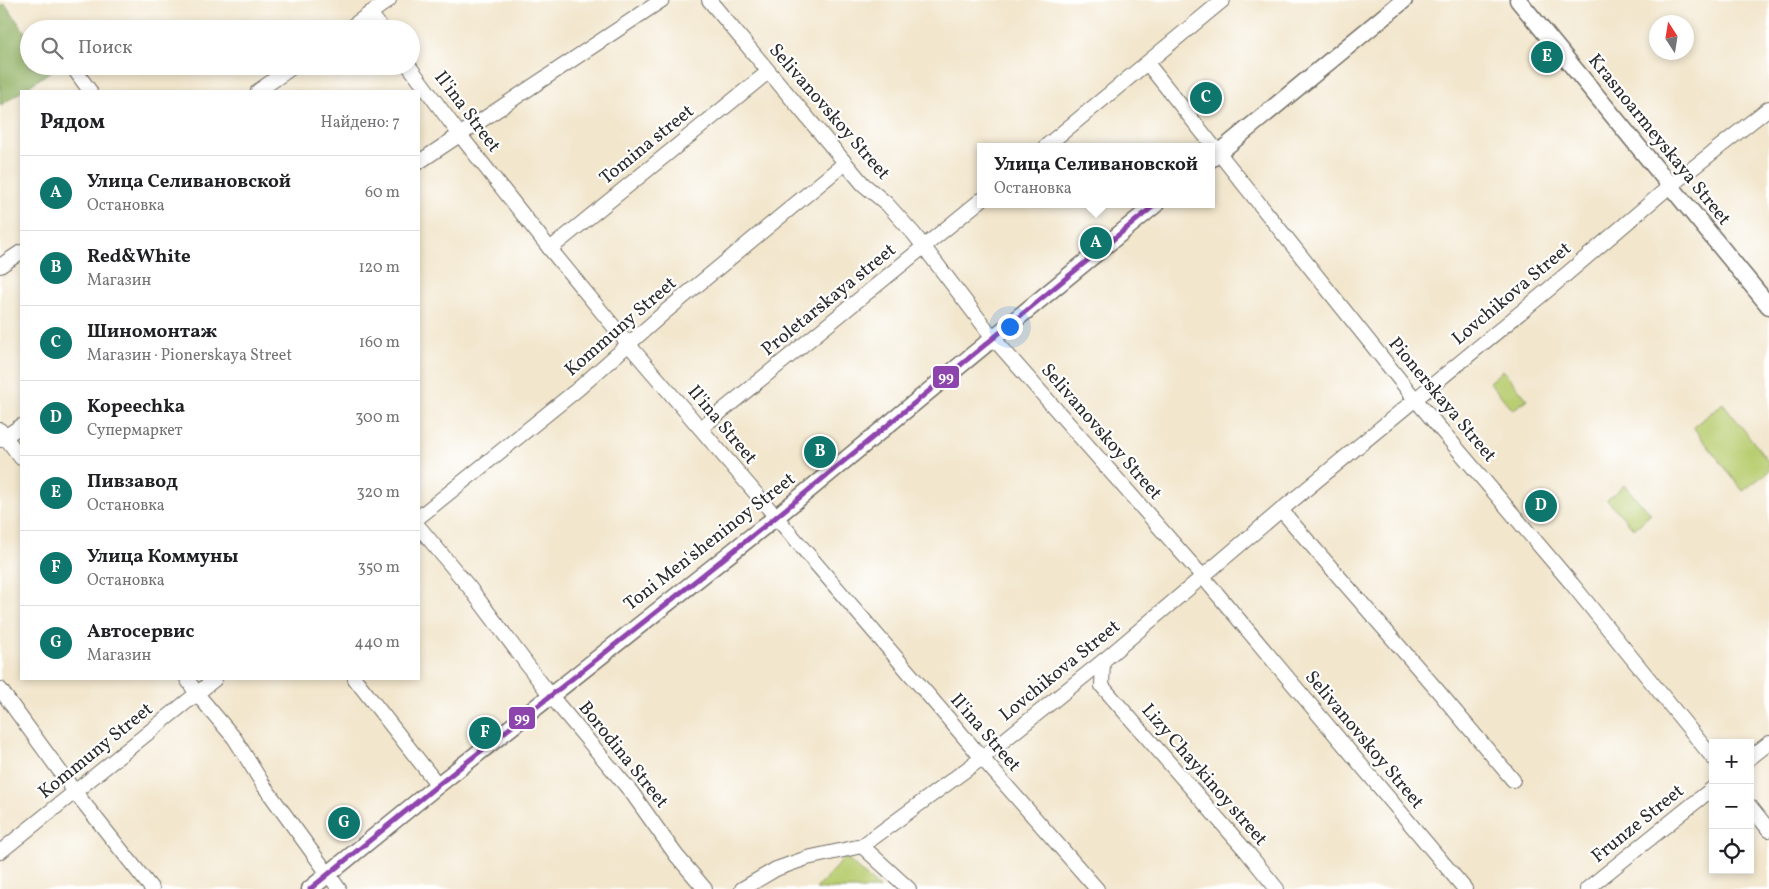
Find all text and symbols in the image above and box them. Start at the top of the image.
north arrow [1649,15,1694,60]
search box [20,20,420,75]
icon: search [38,34,66,62]
text: Поиск [78,35,132,61]
street label: Selivanovskoy Street [762,38,896,186]
pin: E [1531,38,1563,76]
street label: Krasnoarmeyskaya Street [1582,49,1737,232]
street label: Il'ina Street [428,66,506,158]
pin: C [1190,79,1222,117]
street label: Tomina street [594,99,700,191]
text: Рядом [40,108,105,137]
text: Найдено: 7 [321,112,400,134]
popup [977,143,1215,208]
text: Улица Селивановской [994,152,1198,178]
text: Улица Селивановской [87,169,291,195]
text: Остановка [994,178,1072,200]
text: A [50,182,62,204]
text: 60 m [365,182,400,204]
text: Остановка [87,195,165,217]
pin: A [1080,224,1112,262]
street label: Lovchikova Street [1447,236,1578,352]
street label: Proletarskaya street [756,237,902,362]
text: Red&White [87,244,191,270]
text: B [51,257,61,279]
text: 120 m [358,257,400,279]
text: Магазин [87,270,151,292]
street label: Kommuny Street [559,271,683,383]
your location [997,314,1023,340]
text: Шиномонтаж [87,319,217,345]
text: C [51,332,61,354]
text: 160 m [359,332,400,354]
street label: Pionerskaya Street [1382,332,1502,468]
text: Магазин · Pionerskaya Street [87,345,292,367]
street label: Selivanovskoy Street [1034,358,1168,506]
line badge: 99 [932,365,960,389]
text: 99 [938,369,954,388]
street label: Il'ina Street [681,380,763,470]
text: Kopeechka [87,394,185,420]
text: D [50,407,62,429]
text: 300 m [355,407,400,429]
text: Супермаркет [87,420,183,442]
pin: B [804,433,836,471]
street label: Toni Men'sheninoy Street [619,467,802,617]
text: Пивзавод [87,469,178,495]
text: E [51,482,61,504]
text: 320 m [356,482,400,504]
pin: D [1525,487,1557,525]
text: Остановка [87,495,165,517]
text: Улица Коммуны [87,544,238,570]
text: F [51,557,61,579]
text: 350 m [357,557,400,579]
text: Остановка [87,570,165,592]
street label: Lovchikova Street [994,614,1126,728]
text: Автосервис [87,619,194,645]
text: G [50,632,62,654]
text: 440 m [354,632,400,654]
text: Магазин [87,645,151,667]
street label: Selivanovskoy Street [1298,665,1430,815]
street label: Il'ina Street [944,688,1027,778]
street label: Kommuny Street [33,696,159,805]
street label: Borodina Street [572,696,674,814]
street label: Lizy Chaykinoy street [1135,698,1273,852]
line badge: 99 [508,706,536,730]
text: 99 [514,710,530,729]
pin: F [469,714,501,752]
map controls [1709,739,1754,874]
button: + [1709,739,1754,784]
street label: Frunze Street [1586,778,1690,869]
button: − [1709,784,1754,829]
pin: G [328,804,360,842]
button: locate [1709,829,1754,874]

